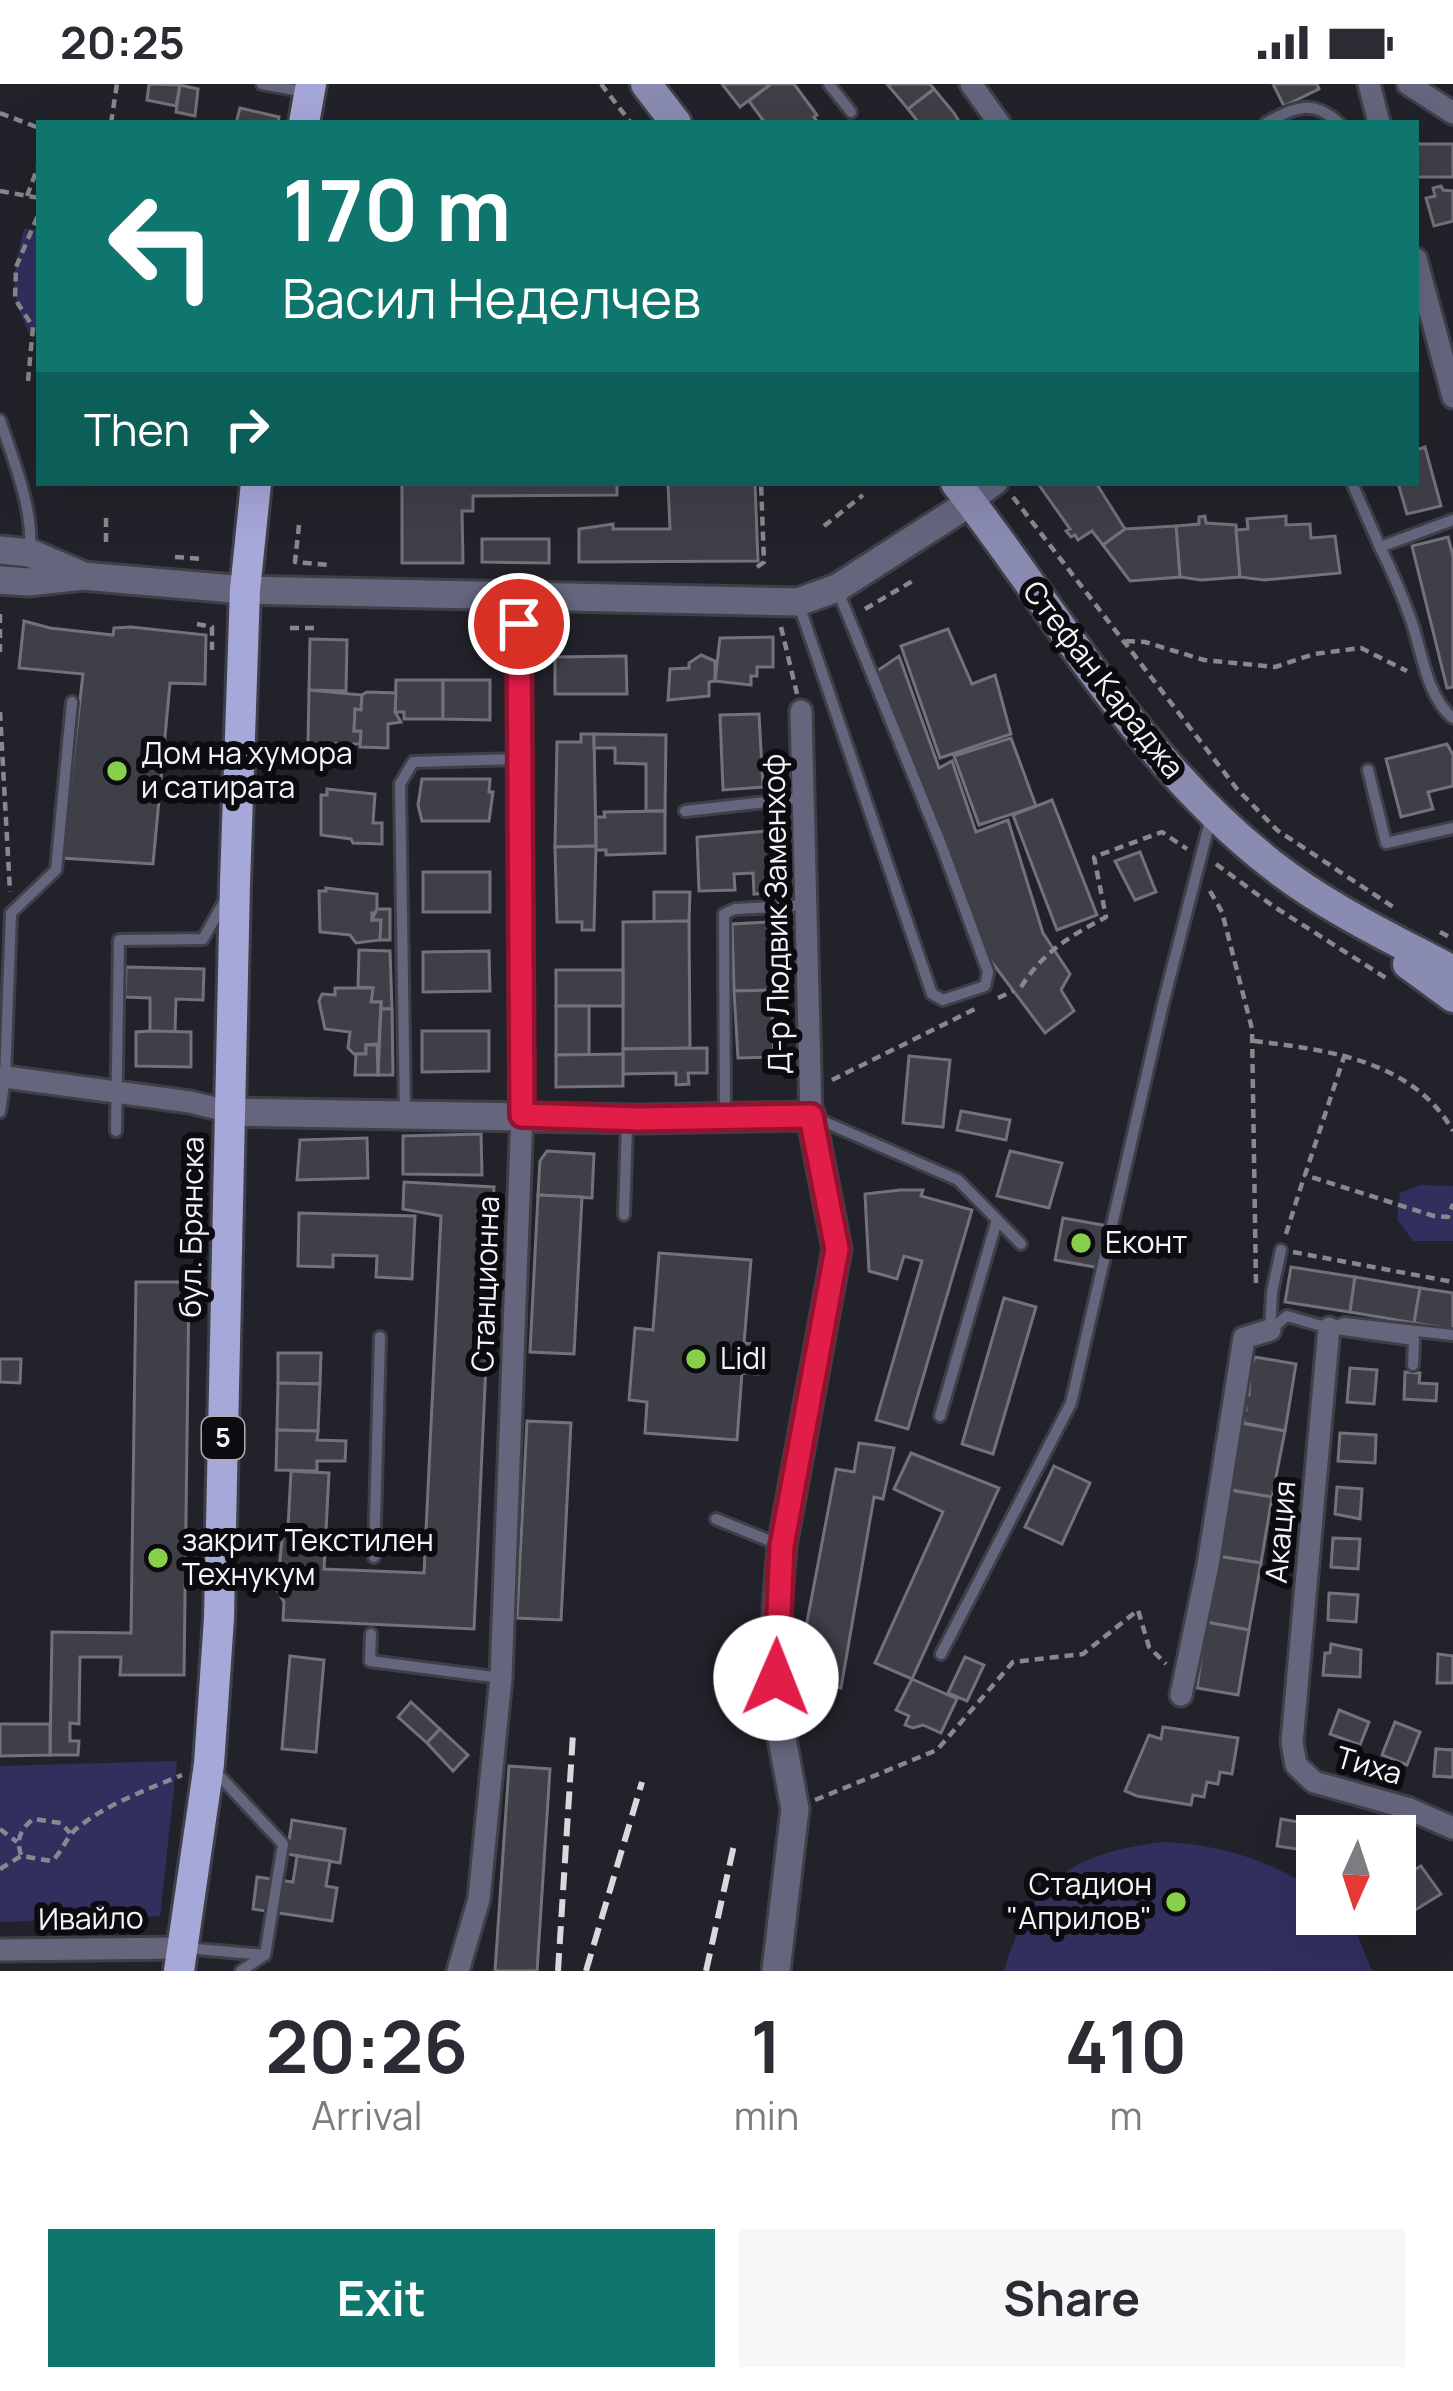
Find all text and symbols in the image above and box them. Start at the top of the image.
text: 20:25 [60,11,185,73]
text: 170 m [282,151,511,266]
icon: left [84,168,240,324]
text: Васил Неделчев [282,260,701,334]
icon: right [214,396,280,462]
text: Then [84,398,190,460]
street label: Стефан Караджа [1014,572,1194,786]
pin [468,573,570,675]
icon: arrive [486,591,552,657]
place label: Дом на хумора и сатирата [141,732,353,807]
street label: Д-р Людвик Заменхоф [752,754,799,1075]
marker: Дом на хумора и сатирата [104,758,130,784]
street label: бул. Брянска [168,1136,213,1318]
street label: Станционна [461,1195,508,1373]
place label: Еконт [1105,1221,1187,1262]
marker: Еконт [1068,1230,1094,1256]
place label: Lidl [720,1337,767,1378]
marker: Lidl [683,1346,709,1372]
road number: 5 [202,1417,244,1459]
street label: Акация [1255,1479,1304,1585]
place label: закрит Текстилен Технукум [182,1519,434,1594]
marker: закрит Текстилен Технукум [145,1545,171,1571]
position arrow [713,1615,839,1741]
street label: Тиха [1332,1736,1407,1793]
north arrow [1296,1815,1416,1935]
map controls [1296,1815,1416,1935]
place label: Стадион "Априлов" [1006,1863,1152,1938]
marker: Стадион "Априлов" [1163,1889,1189,1915]
street label: Ивайло [38,1896,144,1939]
text: 20:26 [266,1996,468,2095]
text: 1 [751,1996,782,2095]
text: 410 [1065,1996,1187,2095]
text: Arrival [311,2088,423,2142]
text: min [734,2088,799,2142]
text: m [1109,2088,1143,2142]
button: Exit [48,2229,715,2367]
button: Share [739,2229,1405,2367]

